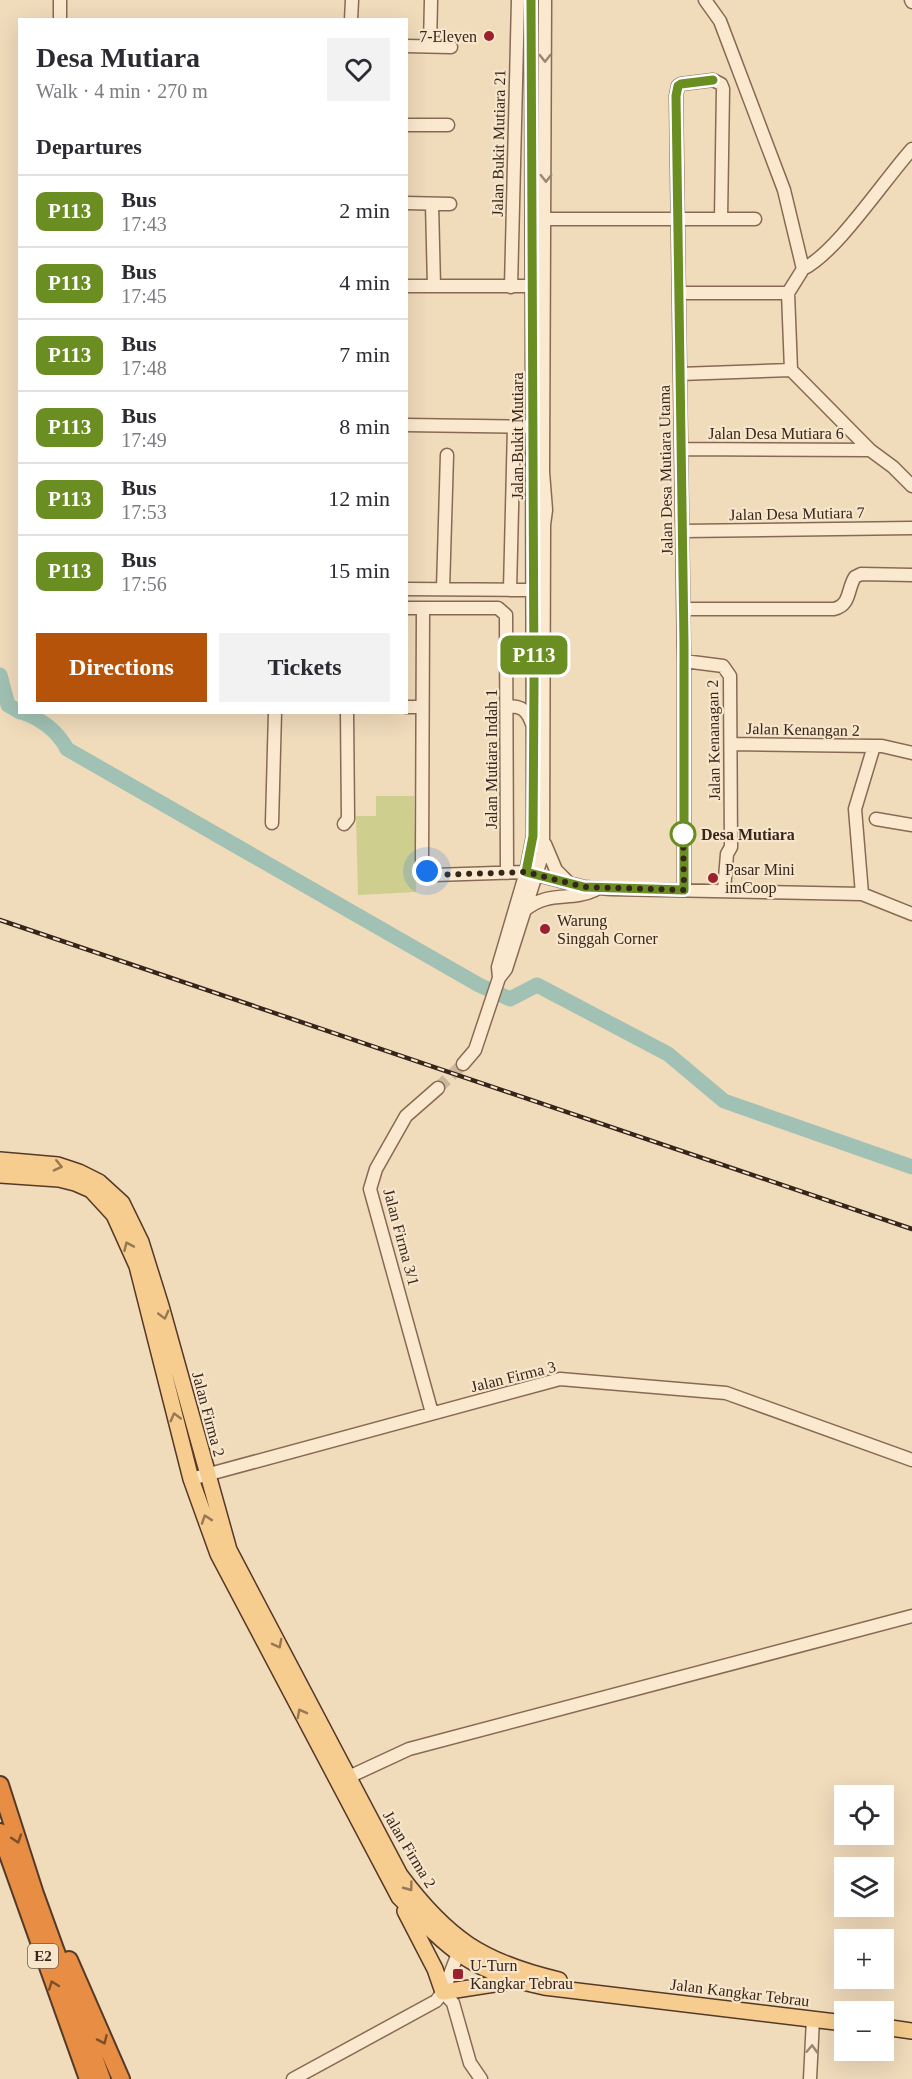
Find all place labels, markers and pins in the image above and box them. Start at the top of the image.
place label: 7-Eleven [419,28,477,45]
marker: 7-Eleven [482,29,496,43]
marker: Desa Mutiara [670,821,696,847]
place label: Desa Mutiara [701,826,795,843]
place label: Pasar Mini imCoop [725,861,795,897]
marker: Pasar Mini imCoop [706,871,720,885]
place label: Warung Singgah Corner [557,912,659,948]
marker: Warung Singgah Corner [538,922,552,936]
place label: U-Turn Kangkar Tebrau [470,1957,573,1993]
marker: U-Turn Kangkar Tebrau [451,1967,465,1981]

